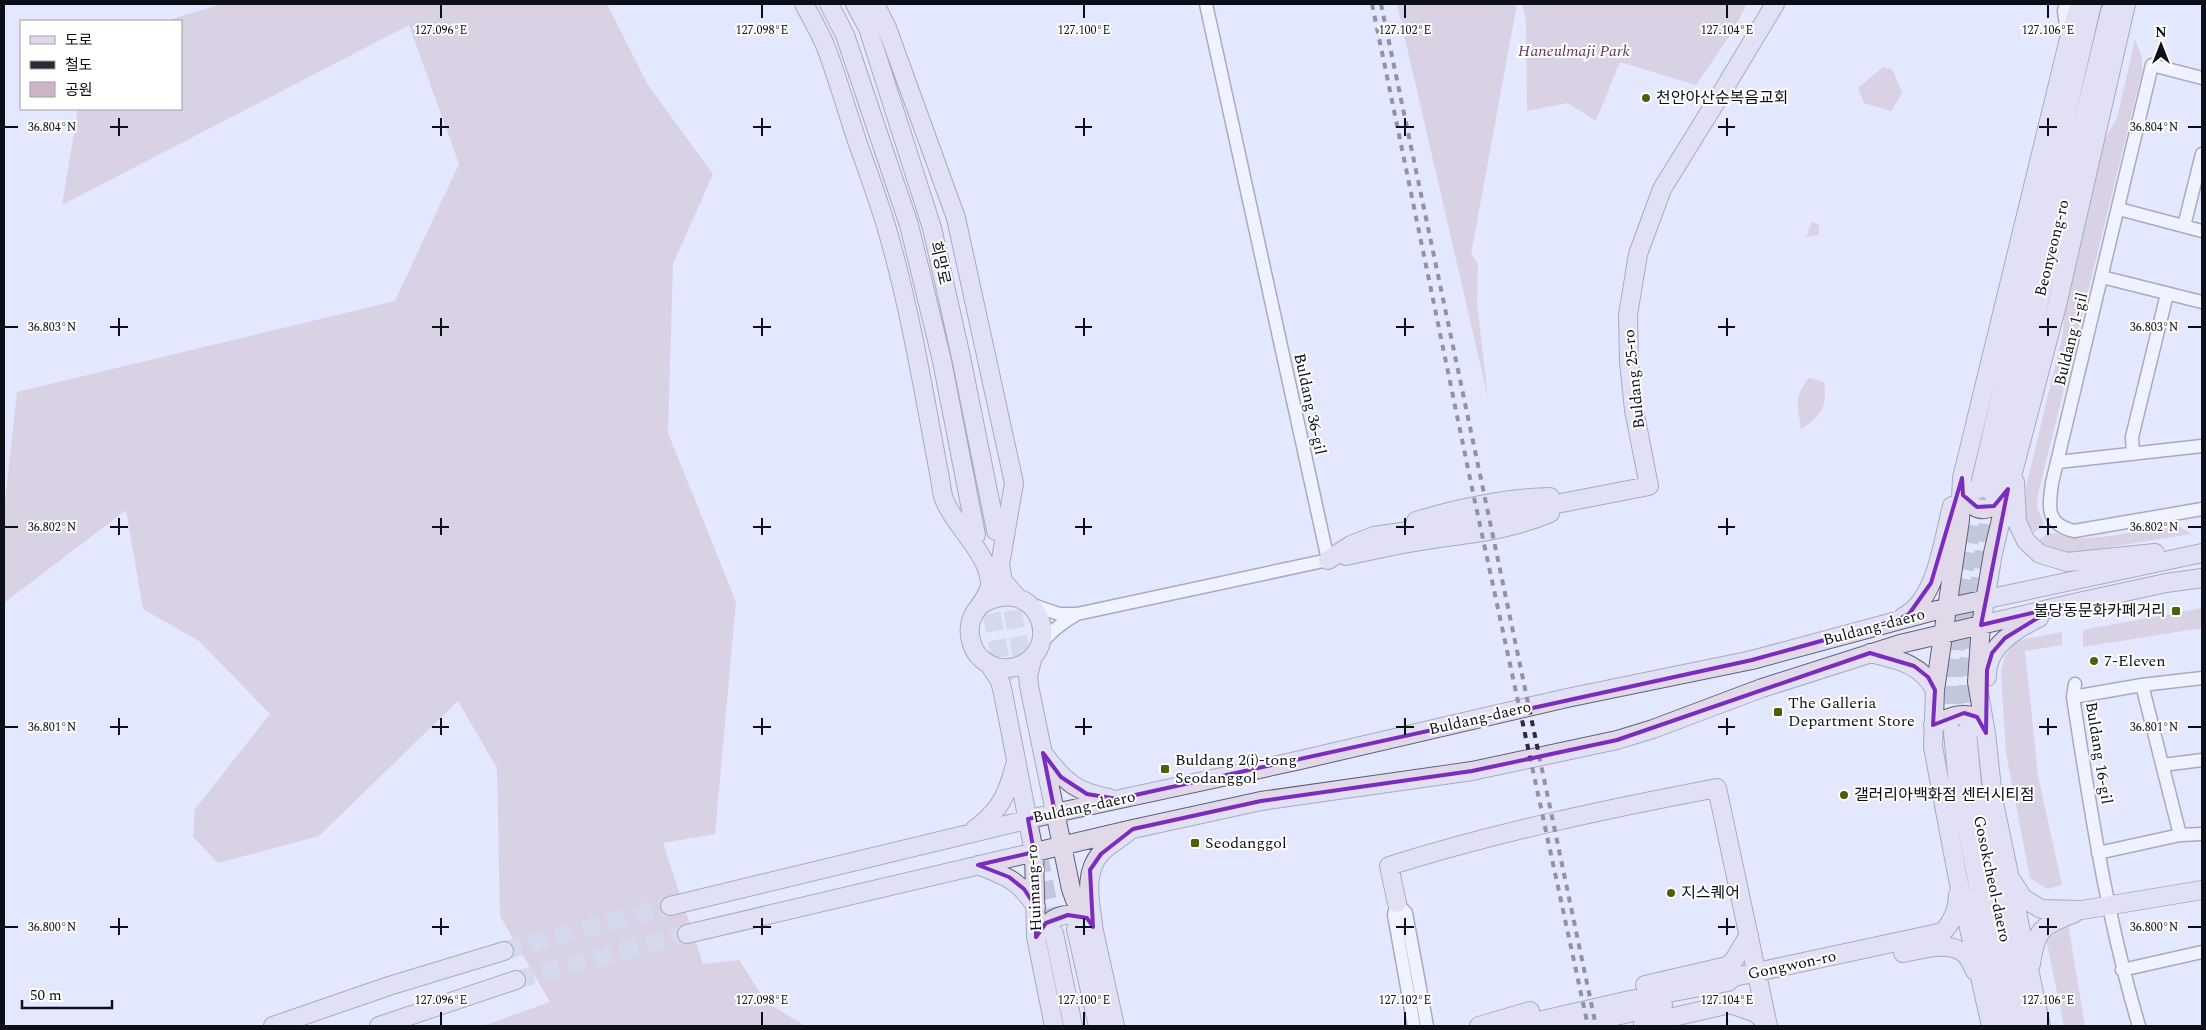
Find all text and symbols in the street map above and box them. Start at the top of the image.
legend [20,20,182,110]
north arrow [2136,20,2186,70]
text: 127.096°E [415,21,467,40]
text: 127.098°E [736,21,788,40]
text: 127.100°E [1058,21,1110,40]
text: 127.102°E [1379,21,1431,40]
text: 127.104°E [1701,21,1753,40]
text: 127.106°E [2022,21,2074,40]
text: N [2155,22,2167,43]
text: 도로 [65,29,93,52]
park label: Haneulmaji Park [1518,39,1630,63]
text: 철도 [65,54,93,77]
text: 공원 [65,79,93,102]
place label: 천안아산순복음교회 [1656,86,1788,110]
marker: 천안아산순복음교회 [1640,92,1652,104]
text: 36.804°N [28,118,76,137]
text: 36.804°N [2130,118,2178,137]
street label: Beonyeong-ro [2028,197,2076,299]
street label: 희망로 [923,239,957,287]
street label: Buldang 1-gil [2048,290,2094,388]
text: 36.803°N [28,318,76,337]
text: 36.803°N [2130,318,2178,337]
street label: Buldang 25-ro [1617,328,1651,430]
street label: Buldang 36-gil [1288,351,1332,457]
text: 36.802°N [28,518,76,537]
text: 36.802°N [2130,518,2178,537]
place label: 불당동문화카페거리 [2034,599,2166,623]
street label: Buldang-daero [1820,602,1928,652]
marker: 불당동문화카페거리 [2170,605,2182,617]
place label: 7-Eleven [2104,649,2166,673]
marker: 7-Eleven [2088,655,2100,667]
place label: The Galleria Department Store [1788,691,1915,733]
street label: Buldang-daero [1426,695,1534,741]
street label: Buldang 16-gil [2079,700,2119,806]
marker: The Galleria Department Store [1772,706,1784,718]
text: 36.801°N [28,718,76,737]
text: 36.801°N [2130,718,2178,737]
place label: Buldang 2(i)-tong Seodanggol [1175,748,1297,790]
marker: Buldang 2(i)-tong Seodanggol [1159,763,1171,775]
place label: 갤러리아백화점 센터시티점 [1854,783,2035,807]
street label: Buldang-daero [1030,784,1138,830]
marker: 갤러리아백화점 센터시티점 [1838,789,1850,801]
street label: Gosokcheol-daero [1967,813,2017,945]
place label: Seodanggol [1205,831,1287,855]
marker: Seodanggol [1189,837,1201,849]
street label: Huimang-ro [1020,844,1048,932]
place label: 지스퀘어 [1681,881,1740,905]
marker: 지스퀘어 [1665,887,1677,899]
text: 36.800°N [28,918,76,937]
text: 36.800°N [2130,918,2178,937]
street label: Gongwon-ro [1746,944,1838,986]
scale bar [22,978,112,1010]
text: 50 m [30,984,62,1007]
text: 127.096°E [415,991,467,1010]
text: 127.098°E [736,991,788,1010]
text: 127.100°E [1058,991,1110,1010]
text: 127.102°E [1379,991,1431,1010]
text: 127.104°E [1701,991,1753,1010]
text: 127.106°E [2022,991,2074,1010]

